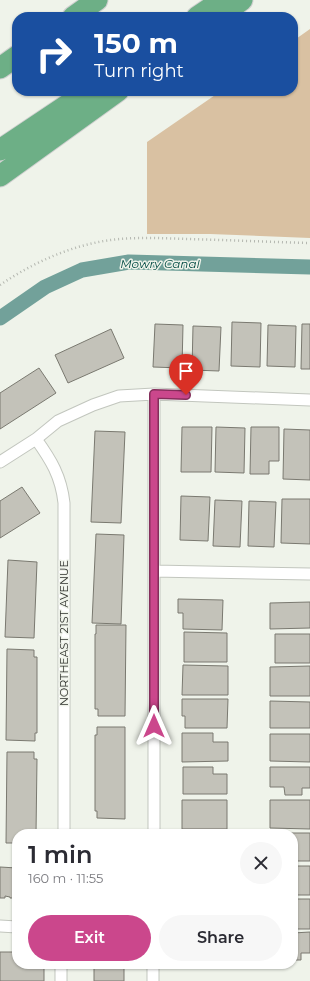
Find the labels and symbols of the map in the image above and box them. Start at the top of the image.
water label: Mowry Canal [120,256,201,271]
pin [169,354,203,395]
street label: NORTHEAST 21ST AVENUE [57,560,71,706]
position arrow [133,705,175,747]

